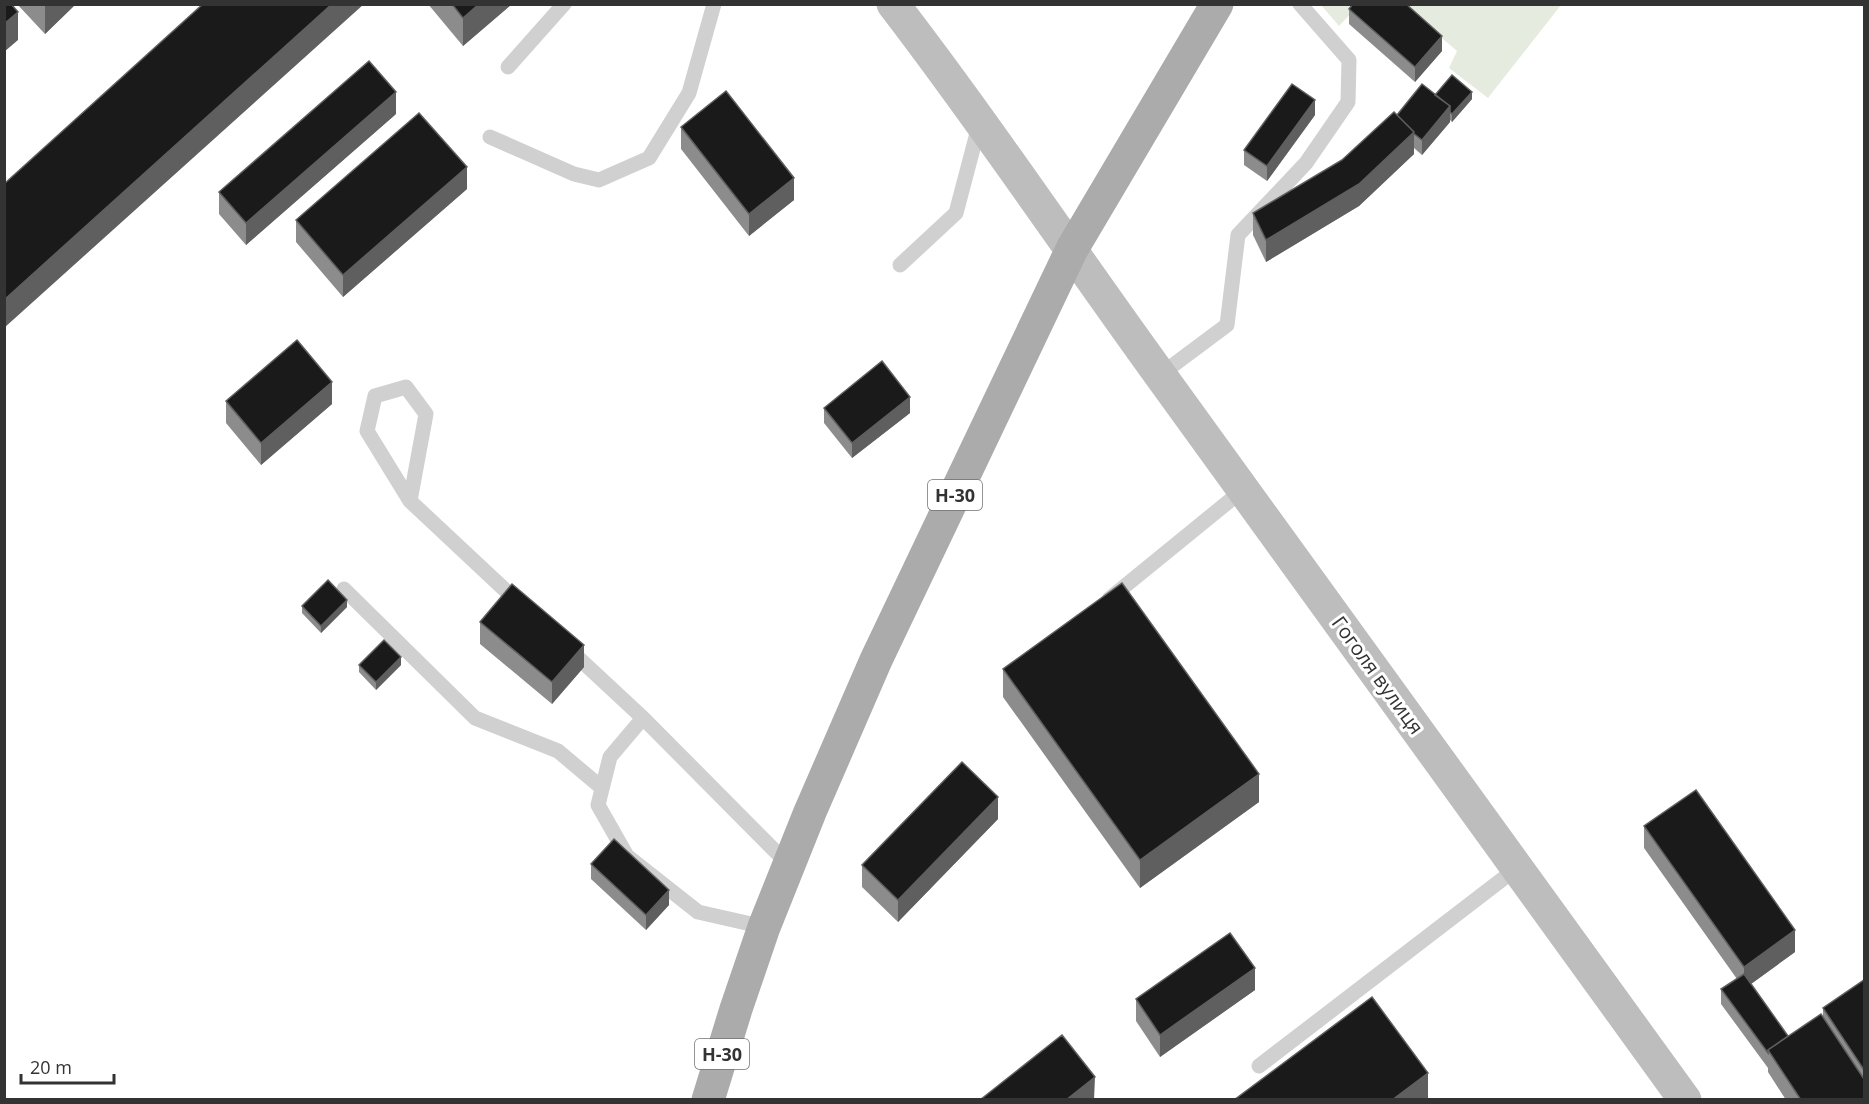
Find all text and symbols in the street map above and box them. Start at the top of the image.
road number: Н-30 [928,480,982,510]
street label: Гоголя вулиця [1326,610,1430,740]
road number: Н-30 [695,1039,749,1069]
scale bar [21,1047,114,1085]
text: 20 m [30,1055,72,1079]

